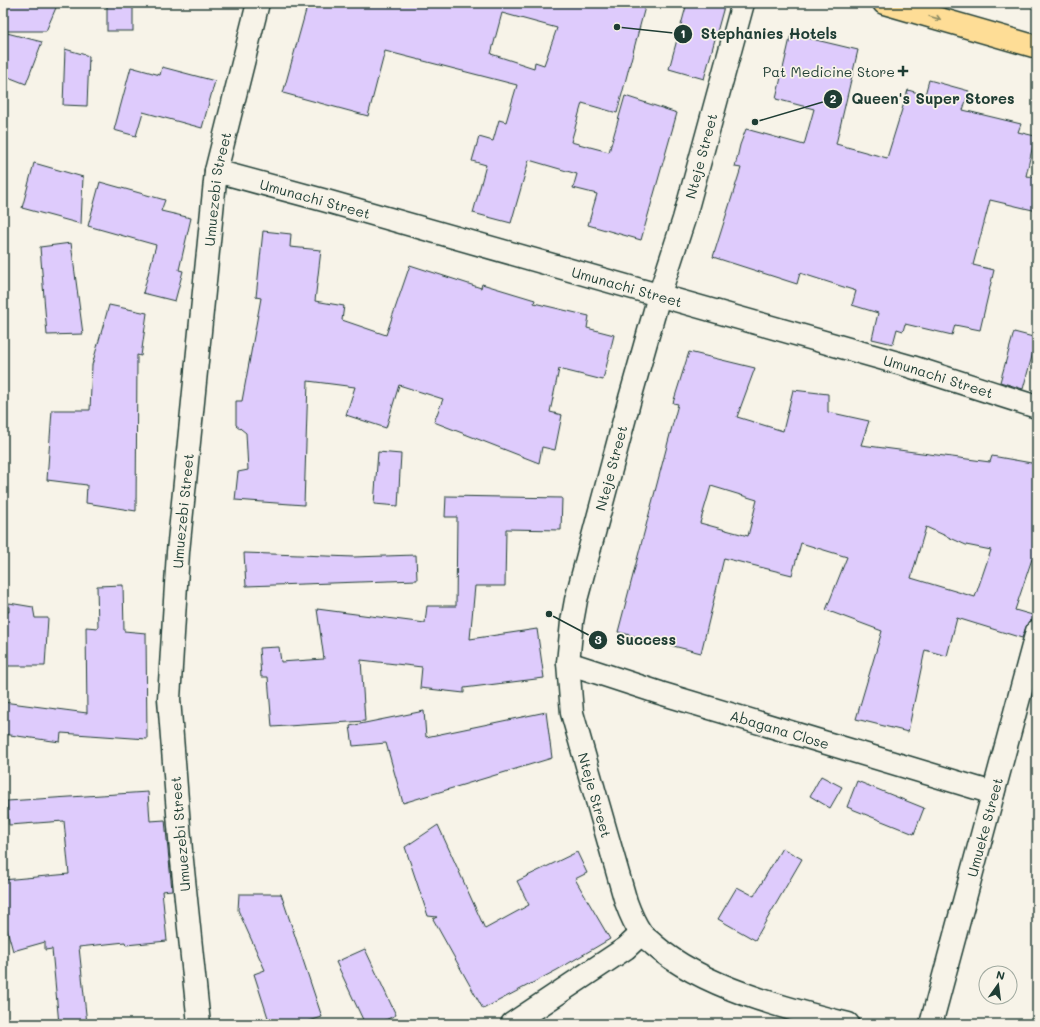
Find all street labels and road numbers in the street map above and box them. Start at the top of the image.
street label: Nteje Street [680,111,722,201]
street label: Umuezebi Street [199,130,235,247]
street label: Umunachi Street [258,174,373,223]
street label: Umunachi Street [570,262,685,311]
street label: Umunachi Street [881,350,996,402]
street label: Nteje Street [590,423,632,513]
street label: Umuezebi Street [168,452,197,569]
street label: Abagana Close [728,705,832,753]
street label: Nteje Street [574,750,617,840]
street label: Umueke Street [962,775,1007,879]
street label: Umuezebi Street [166,776,194,892]

